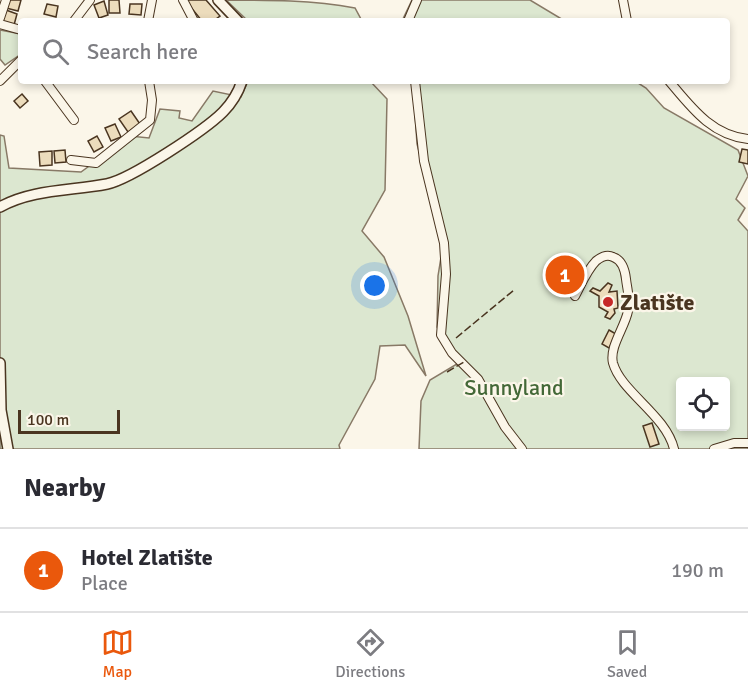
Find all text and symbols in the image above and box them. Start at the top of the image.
search box [18,18,730,84]
icon: search [39,35,72,68]
text: Search here [87,38,198,65]
pin: 1 [546,252,584,298]
your location [360,271,389,300]
place label: Zlatište [620,289,694,316]
marker: Zlatište [601,295,615,309]
park label: Sunnyland [464,374,564,401]
map controls [676,377,730,431]
button: locate [676,377,730,431]
scale bar [18,407,120,434]
text: 100 m [27,410,69,430]
text: Nearby [24,472,105,504]
text: Hotel Zlatište [81,544,213,571]
text: 1 [38,558,49,583]
text: 190 m [671,558,724,583]
text: Place [81,571,128,596]
tab: Map [101,626,134,682]
tab: Directions [335,626,405,682]
tab: Saved [607,626,647,682]

